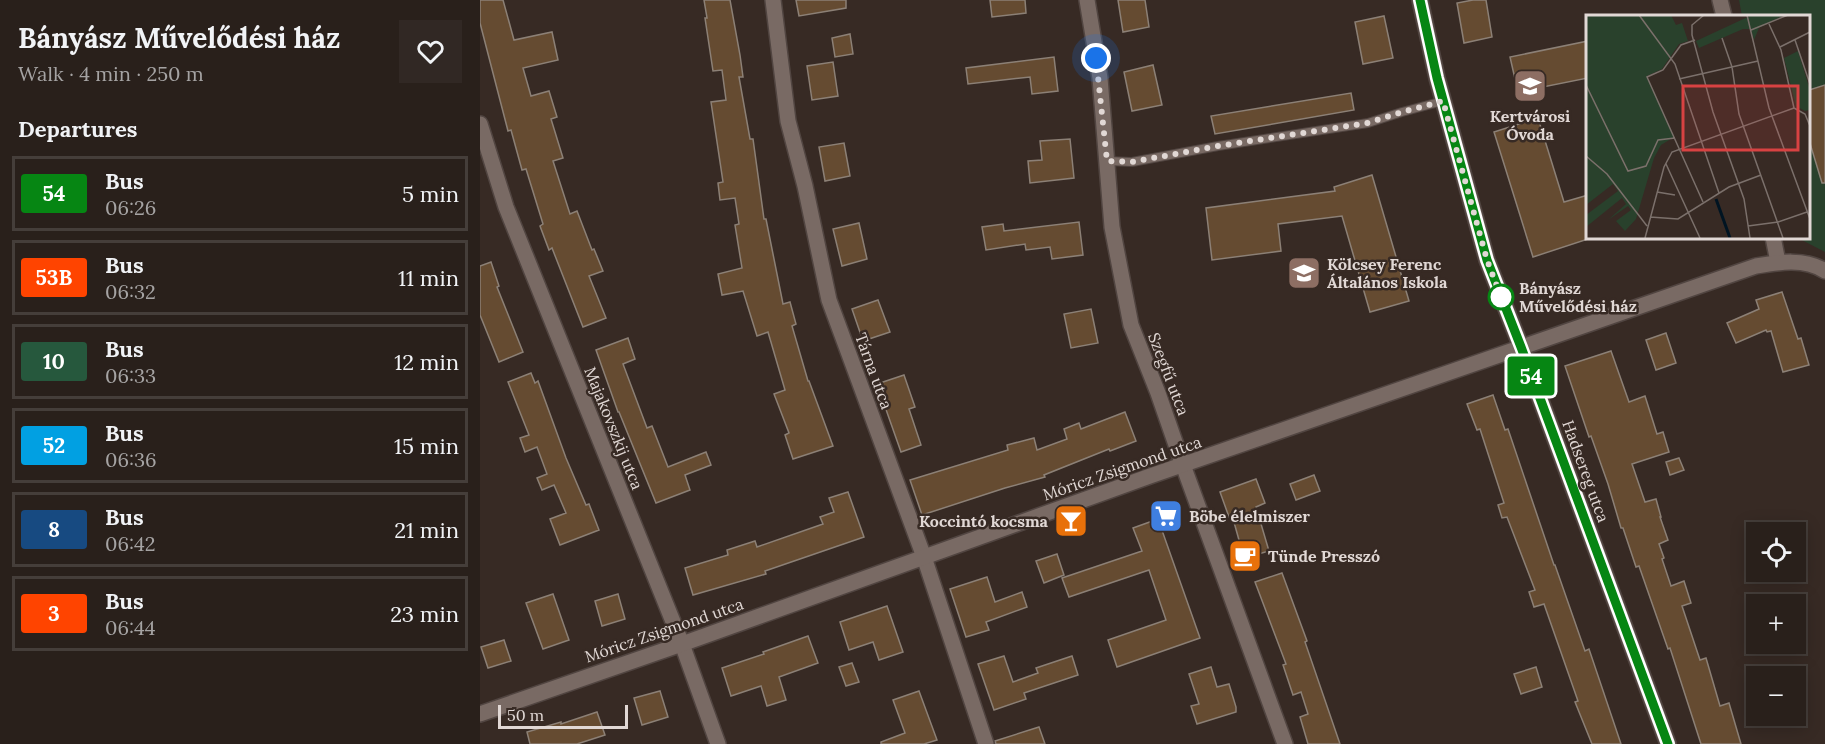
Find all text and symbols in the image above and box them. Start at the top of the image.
inset map [1586,15,1810,238]
text: Bányász Művelődési ház [18,20,340,56]
button: heart [399,20,462,83]
your location [1081,43,1111,73]
text: Walk · 4 min · 250 m [18,61,204,86]
school or university icon: Kertvárosi Óvoda [1512,68,1548,104]
place label: Kertvárosi Óvoda [1490,106,1570,144]
text: Departures [18,115,137,143]
text: Bus [105,167,144,195]
text: 54 [42,180,66,207]
text: 5 min [402,180,459,208]
text: 06:26 [105,195,156,220]
text: Bus [105,251,144,279]
place label: Kölcsey Ferenc Általános Iskola [1327,254,1448,292]
school or university icon: Kölcsey Ferenc Általános Iskola [1286,255,1322,291]
text: 53B [36,264,72,291]
text: 11 min [398,264,459,292]
place label: Bányász Művelődési ház [1519,278,1637,316]
text: 06:32 [105,279,156,304]
marker: Bányász Művelődési ház [1488,284,1514,310]
street label: Tárna utca [851,330,897,412]
street label: Szegfű utca [1144,330,1194,418]
text: Bus [105,335,144,363]
text: 10 [43,348,65,375]
text: 12 min [394,348,459,376]
line badge: 54 [1504,356,1558,395]
text: 06:33 [105,363,156,388]
text: 54 [1519,363,1543,390]
street label: Majakovszkij utca [580,364,648,492]
street label: Hadsereg utca [1558,417,1614,525]
text: Bus [105,419,144,447]
street label: Móricz Zsigmond utca [1040,431,1204,505]
text: 52 [43,432,65,459]
text: 15 min [394,432,459,460]
text: 06:36 [105,447,157,472]
supermarket icon: Böbe élelmiszer [1148,498,1184,534]
text: Bus [105,503,144,531]
bar icon: Koccintó kocsma [1053,503,1089,539]
place label: Böbe élelmiszer [1189,506,1310,526]
place label: Koccintó kocsma [919,511,1049,531]
text: 8 [48,516,60,543]
text: 21 min [394,516,459,544]
map controls [1746,522,1806,726]
button: locate [1746,522,1806,582]
text: 06:42 [105,531,156,556]
cafe icon: Tünde Presszó [1227,538,1263,574]
place label: Tünde Presszó [1268,546,1380,566]
text: Bus [105,587,144,615]
street label: Móricz Zsigmond utca [582,593,746,667]
button: + [1746,594,1806,654]
text: 3 [48,600,60,627]
text: 23 min [390,600,459,628]
text: 06:44 [105,615,156,640]
button: − [1746,666,1806,726]
scale bar [498,702,628,730]
text: 50 m [507,705,544,725]

